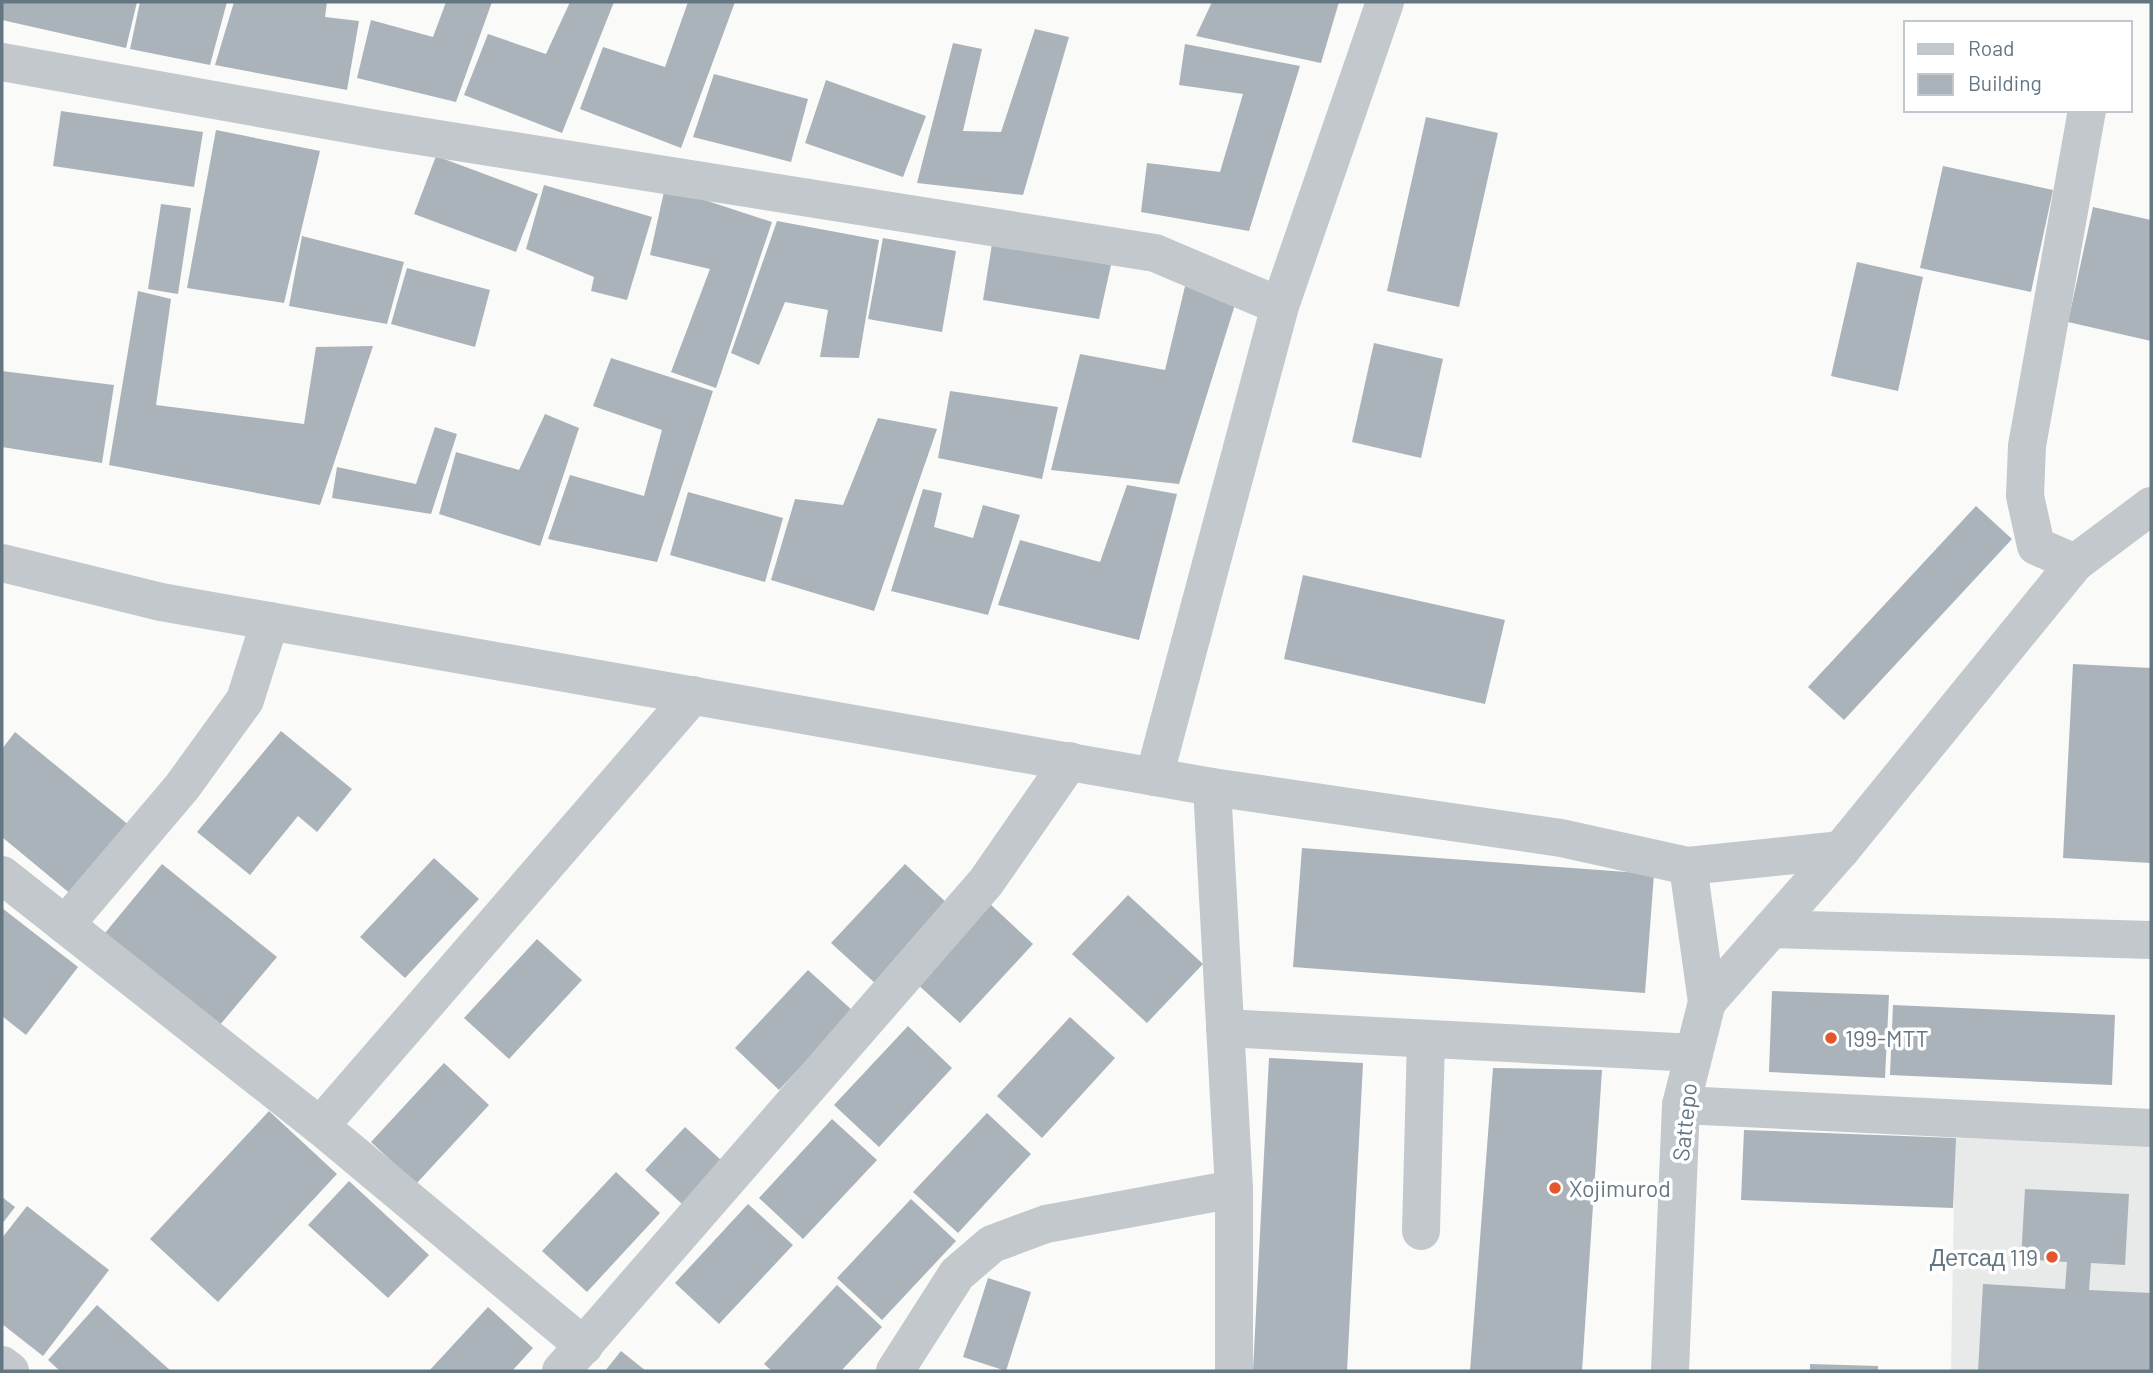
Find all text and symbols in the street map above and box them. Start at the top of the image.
legend [1904,21,2132,112]
text: Road [1968,35,2014,60]
text: Building [1968,70,2042,95]
place label: 199-MTT [1845,1024,1929,1052]
marker: 199-MTT [1823,1030,1839,1046]
street label: Sattepo [1666,1081,1702,1163]
place label: Xojimurod [1569,1174,1671,1202]
marker: Xojimurod [1547,1180,1563,1196]
place label: Детсад 119 [1930,1243,2038,1271]
marker: Детсад 119 [2044,1249,2060,1265]

